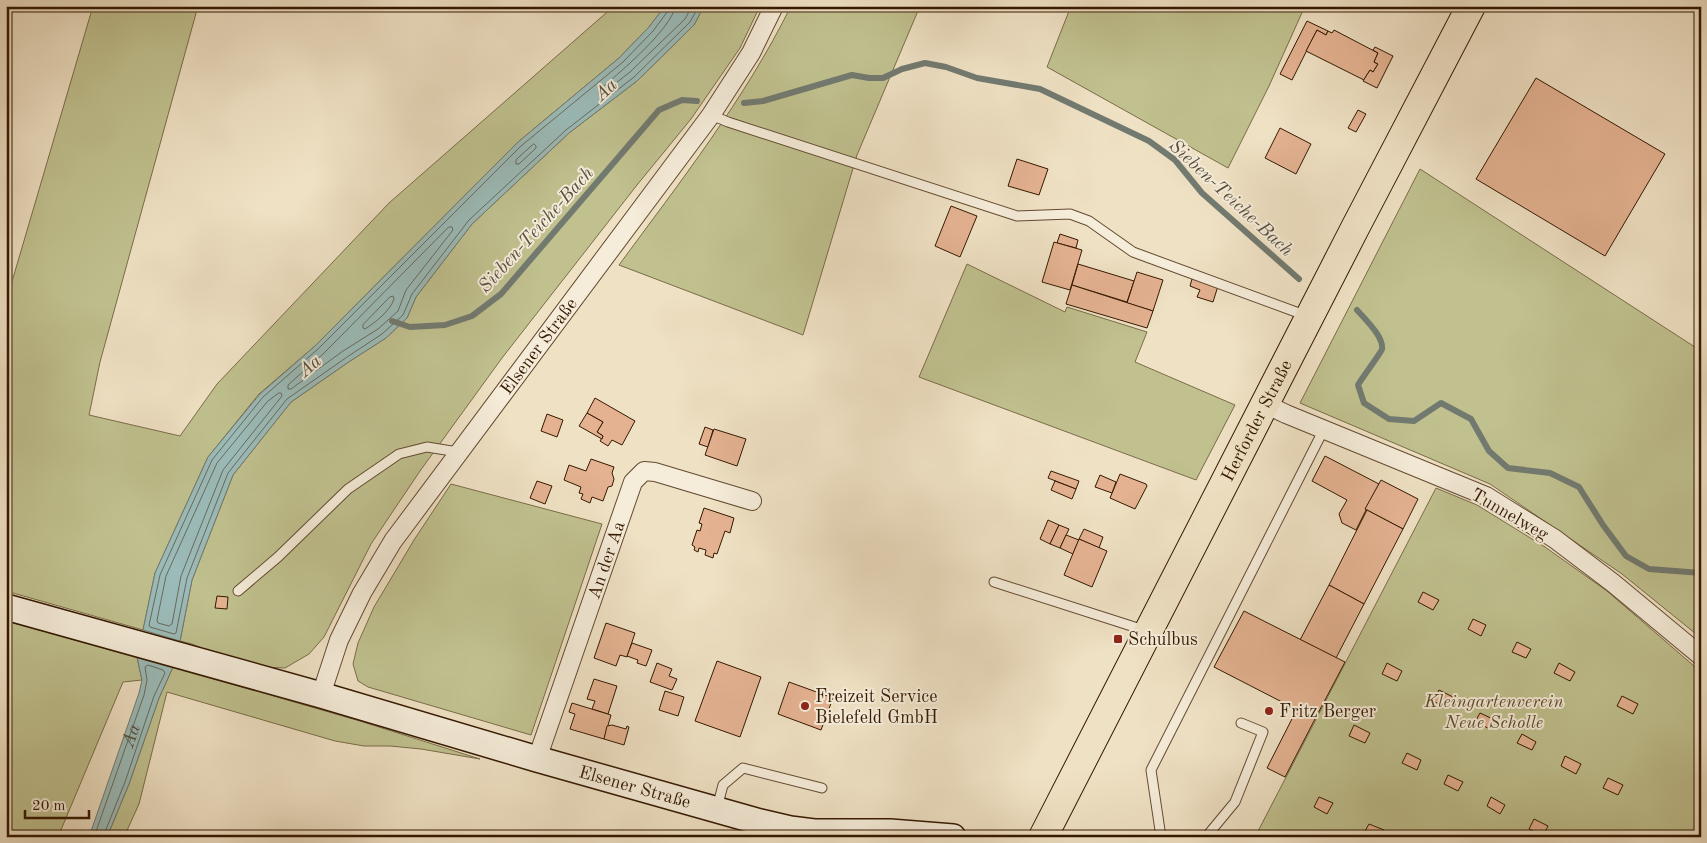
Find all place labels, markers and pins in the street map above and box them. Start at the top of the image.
place label: Schulbus [1128,631,1198,649]
marker: Schulbus [1112,633,1124,645]
place label: Freizeit Service Bielefeld GmbH [815,688,938,727]
marker: Freizeit Service Bielefeld GmbH [799,700,811,712]
place label: Fritz Berger [1279,703,1377,721]
marker: Fritz Berger [1263,705,1275,717]

